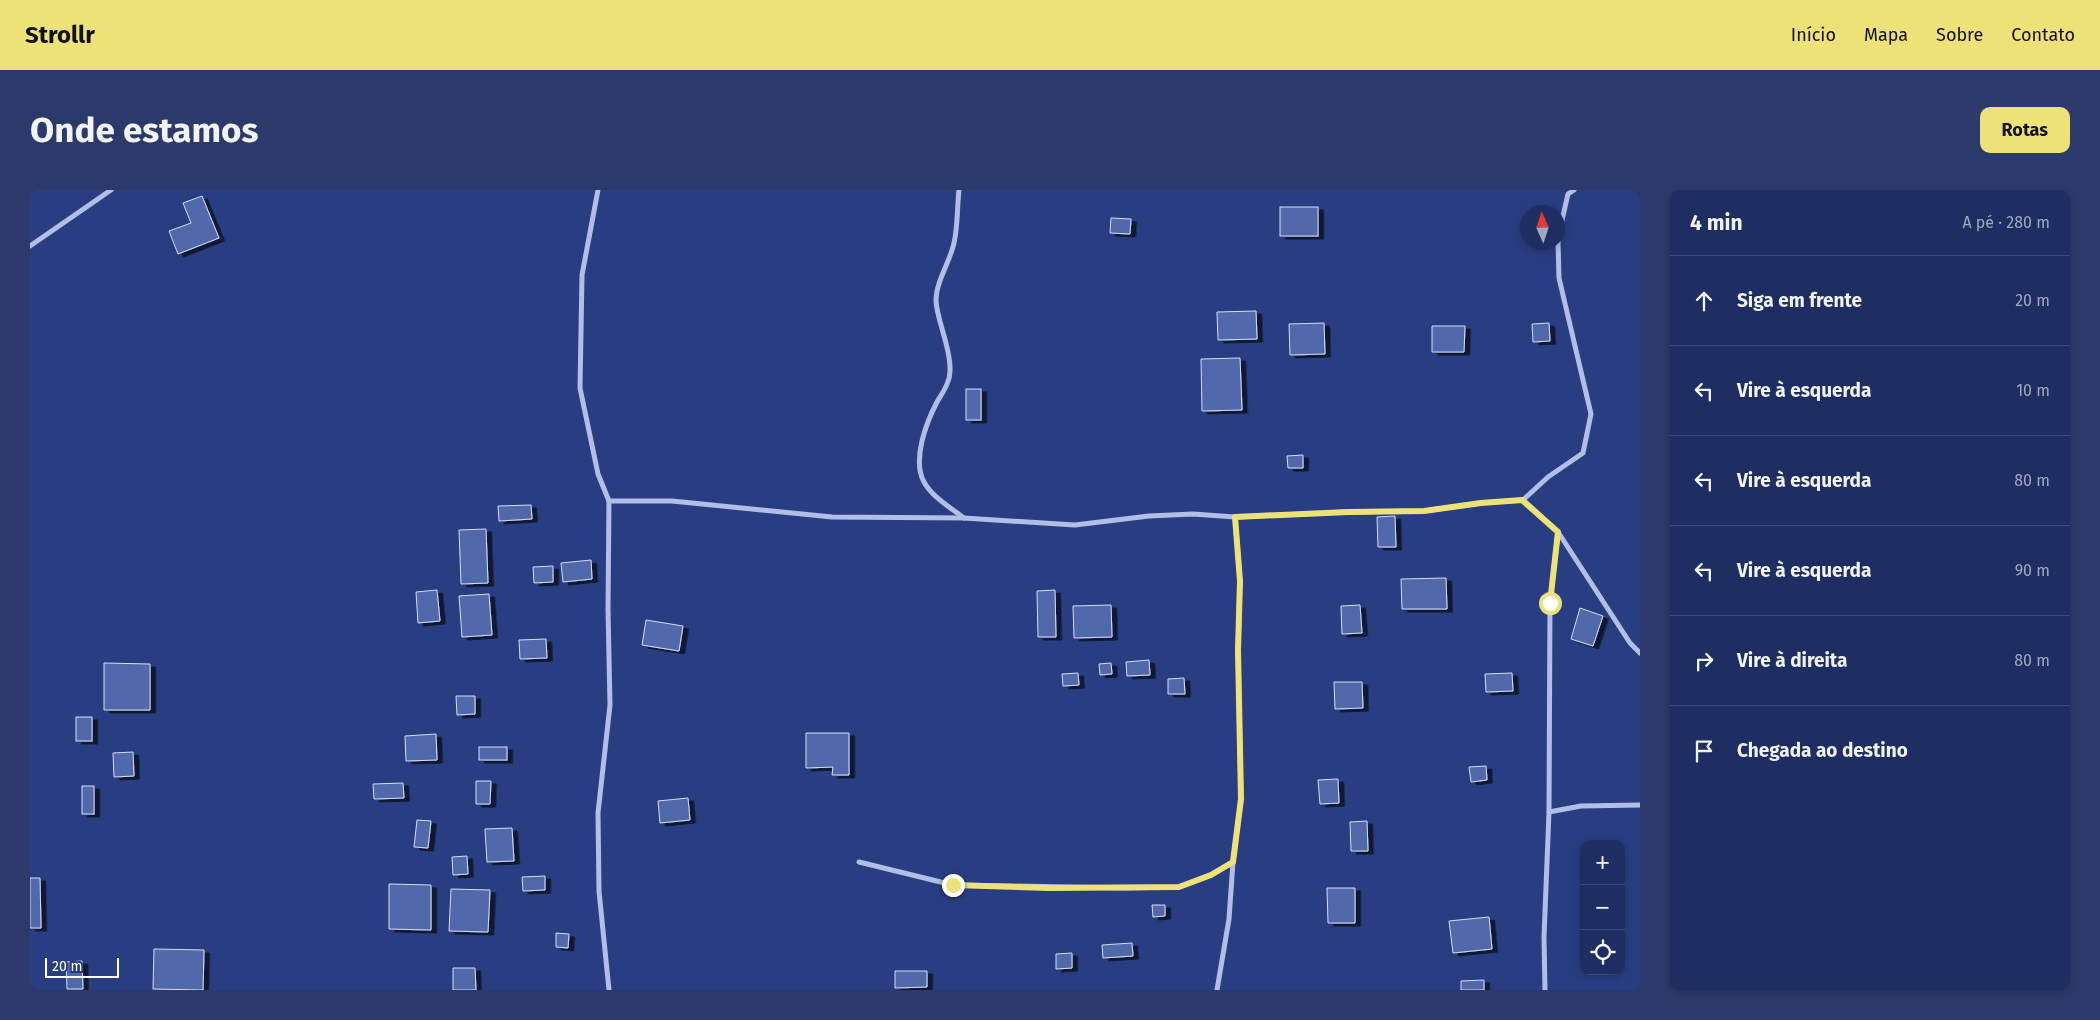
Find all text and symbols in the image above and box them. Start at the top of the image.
text: Strollr [25,21,95,49]
text: Início [1791,24,1836,46]
text: Mapa [1864,24,1908,46]
text: Sobre [1936,24,1983,46]
text: Contato [2011,24,2075,46]
button: Rotas [1980,107,2070,153]
text: Onde estamos [30,109,258,151]
north arrow [1520,205,1565,250]
text: 4 min [1690,210,1743,236]
text: A pé · 280 m [1962,213,2050,232]
icon: ahead [1690,287,1718,315]
text: Siga em frente [1737,289,1862,312]
text: 20 m [2015,291,2050,310]
icon: left [1690,377,1718,405]
text: Vire à esquerda [1737,379,1871,402]
text: 10 m [2016,381,2050,400]
icon: left [1690,467,1718,495]
text: Vire à esquerda [1737,469,1871,492]
text: 80 m [2014,471,2050,490]
icon: left [1690,557,1718,585]
text: Vire à esquerda [1737,559,1871,582]
text: 90 m [2015,561,2050,580]
route start [1539,592,1562,615]
icon: right [1690,647,1718,675]
text: Vire à direita [1737,649,1847,672]
text: 80 m [2014,651,2050,670]
icon: arrive [1690,737,1718,765]
text: Chegada ao destino [1737,739,1908,762]
map controls [1580,840,1625,975]
button: + [1580,840,1625,885]
route end [942,874,965,897]
button: − [1580,885,1625,930]
button: locate [1580,930,1625,975]
scale bar [45,955,119,978]
text: 20 m [52,958,82,975]

